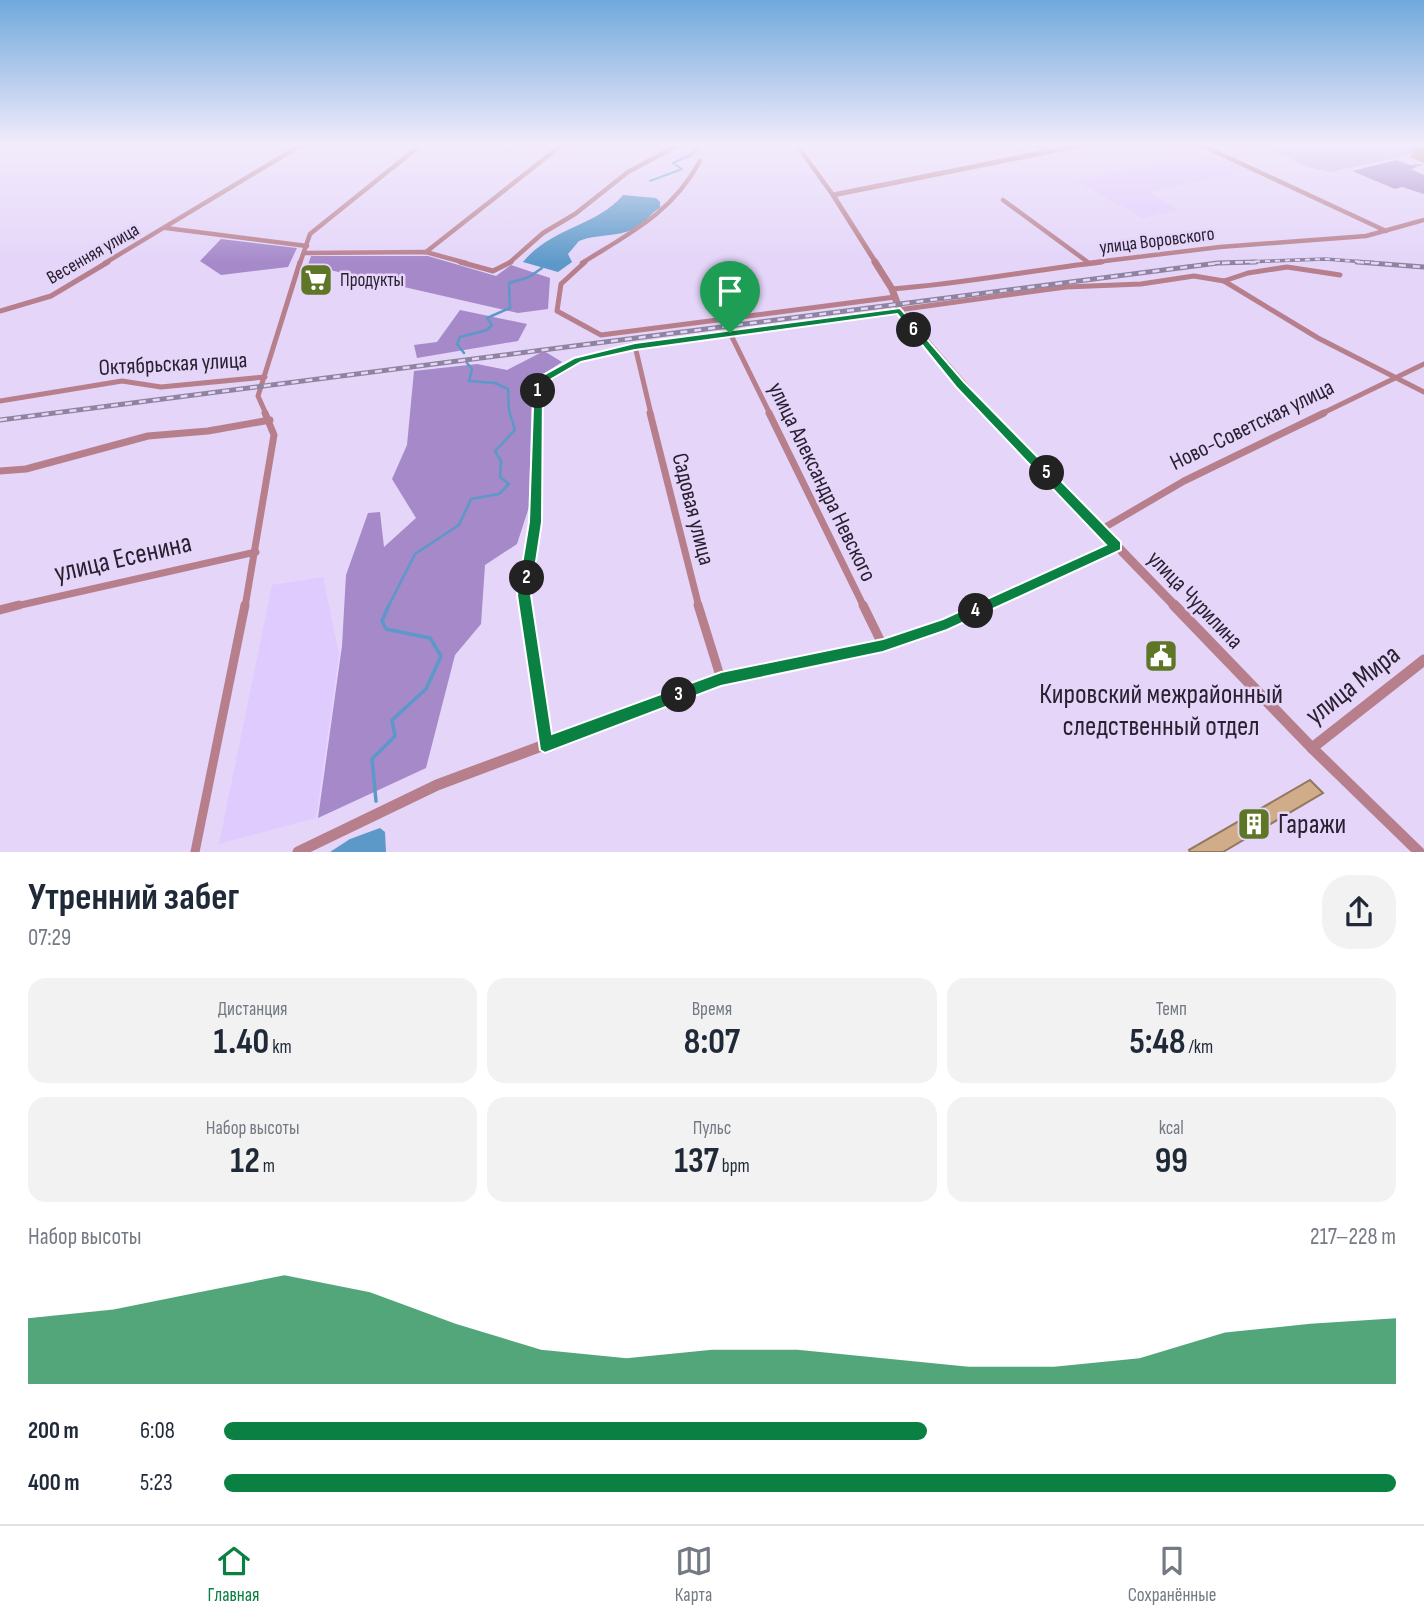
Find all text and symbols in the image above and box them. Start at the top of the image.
street label: Весенняя улица [43,218,143,290]
street label: улица Воровского [1098,223,1216,259]
supermarket icon: Продукты [297,261,335,299]
pin [700,261,760,333]
place label: Продукты [340,269,404,292]
icon: arrive [711,272,749,310]
pin: 6 [897,312,932,348]
text: 6 [909,318,918,341]
street label: Октябрьская улица [98,346,248,382]
street label: Ново-Советская улица [1166,373,1338,477]
pin: 1 [520,374,556,408]
street label: улица Александра Невского [762,378,882,586]
text: 1 [534,379,541,402]
street label: Садовая улица [666,450,720,568]
pin: 5 [1030,456,1064,490]
text: 5 [1042,461,1051,484]
street label: улица Есенина [51,526,195,590]
street label: улица Чурилина [1141,545,1249,655]
pin: 2 [510,560,544,596]
text: 2 [522,566,531,589]
pin: 4 [958,594,993,628]
text: 4 [971,599,980,622]
public building icon: Кировский межрайонный следственный отдел [1142,637,1180,675]
street label: улица Мира [1299,638,1407,732]
pin: 3 [662,678,696,712]
place label: Кировский межрайонный следственный отдел [1039,678,1283,743]
text: 3 [674,683,683,706]
building icon: Гаражи [1235,805,1273,843]
place label: Гаражи [1278,808,1346,841]
text: Утренний забег [28,875,239,920]
button: share [1322,875,1396,949]
text: 07:29 [28,924,71,952]
text: Дистанция [218,998,288,1021]
text: Время [692,998,732,1021]
text: Темп [1156,998,1187,1021]
text: 1.40 [214,1021,269,1064]
text: 8:07 [684,1021,740,1064]
text: 5:48 [1129,1021,1185,1064]
text: km [269,1036,292,1059]
text: /km [1185,1036,1213,1059]
text: Набор высоты [206,1117,300,1140]
text: Пульс [693,1117,731,1140]
text: kcal [1159,1117,1184,1140]
text: 12 [230,1140,260,1183]
text: 137 [674,1140,719,1183]
text: 99 [1155,1140,1188,1183]
text: m [260,1155,275,1178]
text: bpm [719,1155,750,1178]
text: Набор высоты [28,1223,141,1251]
text: 217–228 m [1310,1223,1396,1251]
text: 200 m [28,1417,79,1445]
text: 6:08 [140,1417,175,1445]
text: 400 m [28,1469,79,1497]
text: 5:23 [140,1469,173,1497]
tab: Главная [208,1542,259,1607]
tab: Карта [675,1542,713,1607]
tab: Сохранённые [1128,1542,1216,1607]

